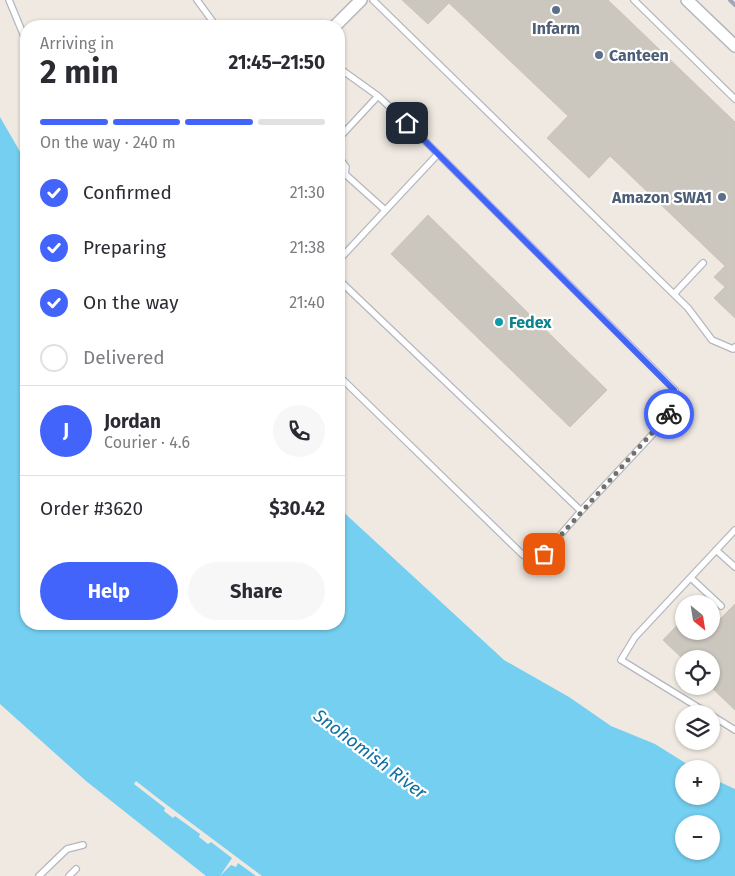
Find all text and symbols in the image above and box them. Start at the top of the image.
marker: Infarm [550,4,562,16]
place label: Infarm [532,19,580,38]
text: Arriving in [40,34,114,53]
place label: Canteen [609,46,669,65]
marker: Canteen [593,49,605,61]
text: 21:45–21:50 [228,51,325,74]
text: 2 min [40,53,119,91]
pin [386,102,428,144]
icon: home [393,109,421,137]
text: On the way · 240 m [40,133,176,152]
icon: check [40,179,68,207]
text: Confirmed [83,181,172,204]
text: 21:30 [290,183,325,202]
place label: Amazon SWA1 [611,188,712,207]
marker: Amazon SWA1 [716,191,728,203]
icon: check [40,234,68,262]
text: Preparing [83,236,166,259]
text: 21:38 [290,238,325,257]
icon: check [40,289,68,317]
text: On the way [83,291,179,314]
text: 21:40 [289,293,325,312]
place label: Fedex [509,313,552,332]
marker: Fedex [493,316,505,328]
text: Delivered [83,346,165,369]
courier [644,389,694,439]
icon: bike [655,400,683,428]
button: phone [273,405,325,457]
text: Jordan [104,410,161,433]
text: J [63,419,69,442]
text: Courier · 4.6 [104,433,190,452]
text: Order #3620 [40,497,143,520]
text: $30.42 [269,497,325,520]
pin [523,533,565,575]
icon: bag [530,540,558,568]
button: Help [40,562,178,620]
button: Share [188,562,325,620]
north arrow [675,595,720,640]
map controls [675,595,720,860]
button: locate [675,650,720,695]
water label: Snohomish River [308,704,432,804]
button: layers [675,705,720,750]
button: + [675,760,720,805]
button: − [675,815,720,860]

